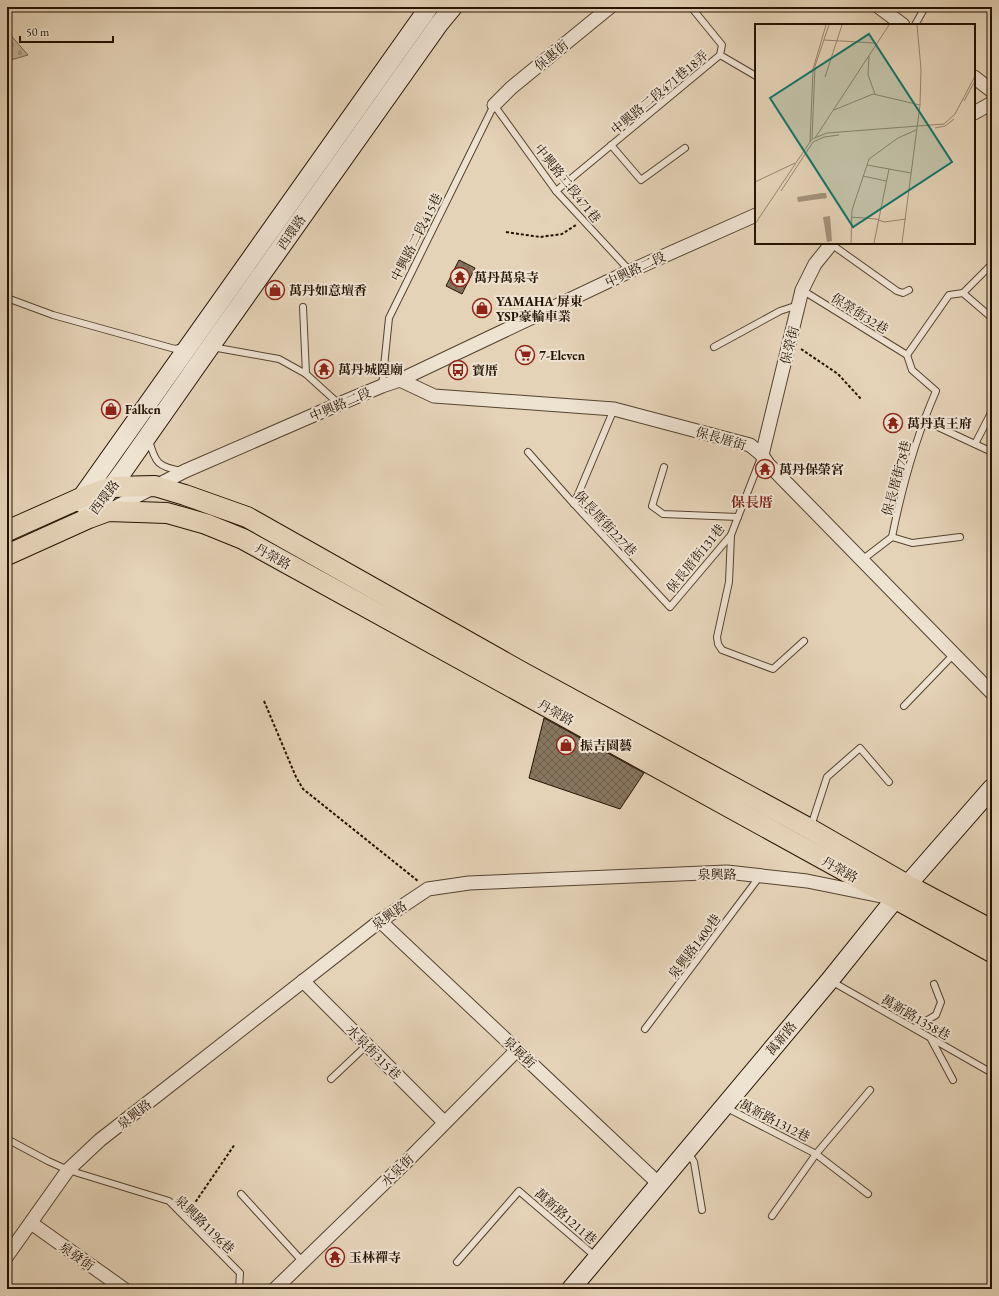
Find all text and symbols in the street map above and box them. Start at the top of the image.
scale bar [20,18,113,44]
text: 50 m [26,24,50,40]
inset map [755,24,975,244]
street label: 保惠街 [531,37,572,74]
street label: 中興路二段471巷18弄 [607,47,712,138]
street label: 中興路二段471巷 [531,140,605,226]
street label: 中興路二段415巷 [387,190,446,284]
street label: 西環路 [273,211,310,253]
street label: 中興路二段 [602,248,668,291]
temple icon: 萬丹萬泉寺 [449,266,471,288]
place label: 萬丹萬泉寺 [474,269,539,286]
shop icon: 萬丹如意壇香 [264,279,286,301]
place label: 萬丹如意壇香 [289,282,367,299]
street label: 保榮街32巷 [828,289,892,338]
place label: YAMAHA 屏東 YSP豪輪車業 [496,293,583,325]
shop icon: YAMAHA 屏東 YSP豪輪車業 [471,297,493,319]
street label: 保榮街 [777,324,802,366]
supermarket icon: 7-Eleven [514,344,536,366]
place label: 7-Eleven [539,347,586,364]
temple icon: 萬丹城隍廟 [313,358,335,380]
bus stop icon: 寶厝 [447,359,469,381]
place label: 萬丹城隍廟 [338,361,403,378]
place label: 寶厝 [472,362,498,379]
street label: 中興路二段 [307,384,373,425]
shop icon: Falken [100,398,122,420]
place label: Falken [125,401,161,418]
temple icon: 萬丹真王府 [882,412,904,434]
place label: 萬丹真王府 [907,415,972,432]
street label: 保長厝街 [694,423,748,454]
street label: 保長厝街78巷 [878,439,915,518]
temple icon: 萬丹保榮宮 [754,458,776,480]
place label: 萬丹保榮宮 [779,461,844,478]
street label: 西環路 [86,477,123,518]
street label: 保長厝街227巷 [571,487,640,560]
district label: 保長厝 [731,493,773,511]
street label: 保長厝街131巷 [662,520,728,596]
street label: 丹榮路 [252,540,294,573]
street label: 丹榮路 [535,696,577,729]
shop icon: 振吉園藝 [555,734,577,756]
place label: 振吉園藝 [580,737,632,754]
street label: 丹榮路 [819,853,861,886]
street label: 泉興路 [697,866,737,883]
street label: 泉興路 [368,897,410,934]
street label: 泉興路1400巷 [664,910,724,982]
street label: 萬新路1358巷 [878,991,953,1044]
street label: 萬新路 [762,1018,800,1059]
street label: 水泉街315巷 [343,1021,405,1083]
street label: 泉展街 [500,1033,540,1072]
street label: 萬新路1312巷 [737,1095,813,1145]
street label: 泉興路 [114,1096,155,1133]
street label: 水泉街 [377,1151,417,1190]
street label: 萬新路1211巷 [531,1185,600,1248]
street label: 泉興路1196巷 [171,1192,238,1257]
street label: 泉發街 [56,1238,98,1275]
temple icon: 玉林禪寺 [324,1246,346,1268]
place label: 玉林禪寺 [349,1249,401,1266]

